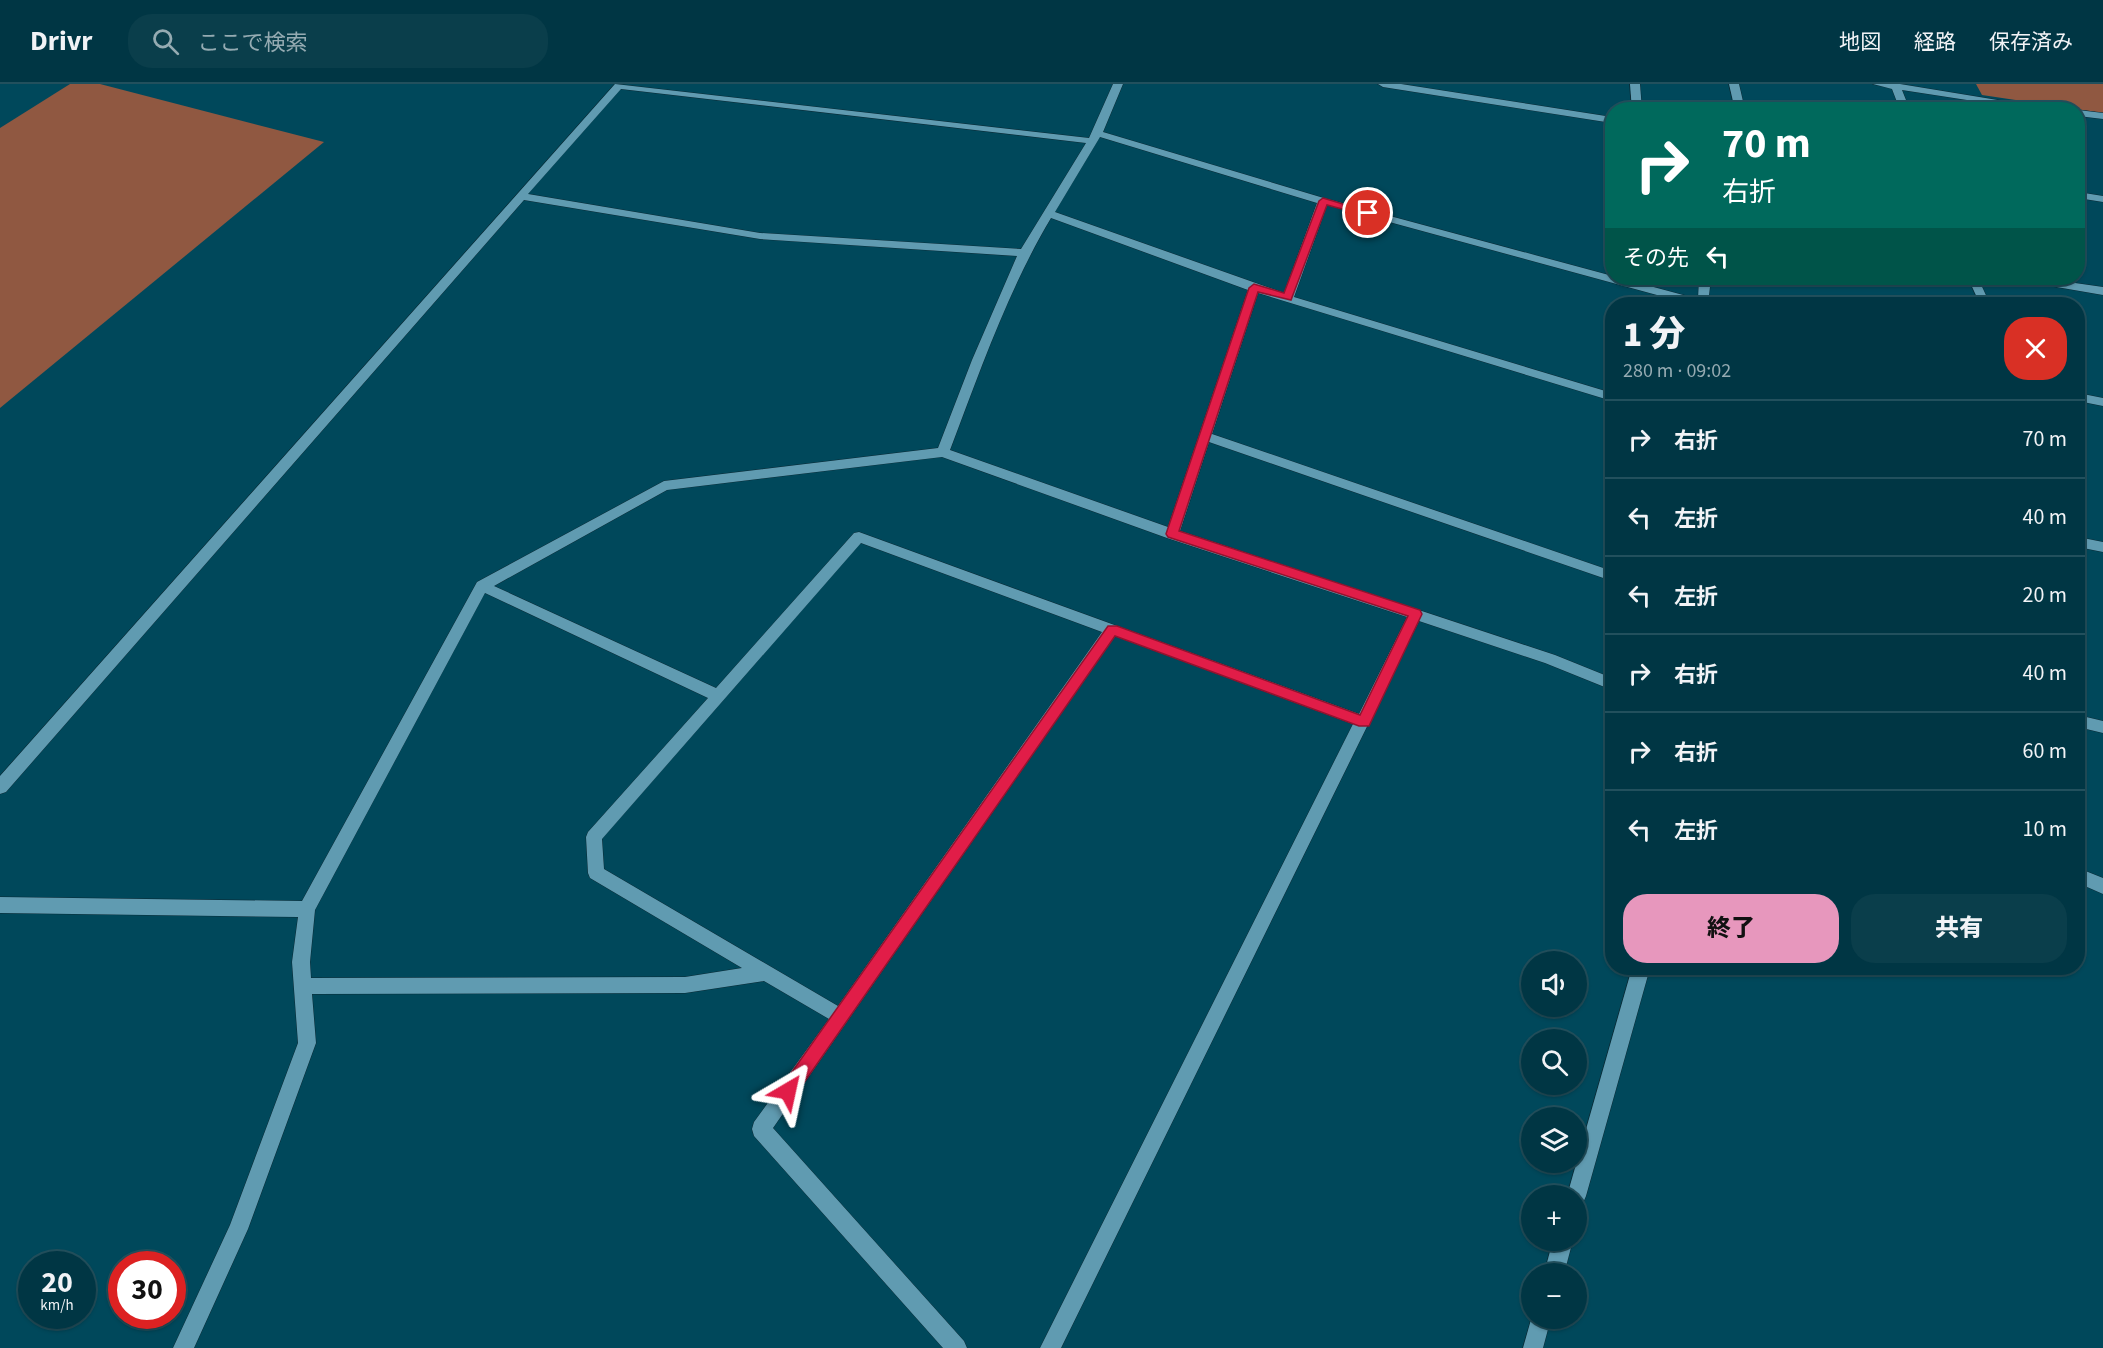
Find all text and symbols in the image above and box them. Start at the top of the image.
search box [128,14,548,68]
text: Drivr [30,21,92,61]
icon: search [149,25,182,58]
text: ここで検索 [197,27,307,59]
text: 地図 [1839,27,1881,57]
text: 経路 [1914,27,1956,57]
text: 保存済み [1989,27,2073,57]
text: 70 m [1722,114,1811,174]
icon: right [1623,126,1701,204]
text: 右折 [1722,173,1776,212]
pin [1342,187,1393,238]
icon: arrive [1351,196,1384,229]
icon: left [1701,240,1734,273]
text: その先 [1623,242,1689,274]
text: 1 分 [1623,309,1685,360]
button: close [2004,317,2067,380]
text: 280 m · 09:02 [1623,357,1731,385]
icon: right [1623,423,1656,456]
text: 70 m [2022,423,2067,455]
text: 右折 [1674,425,1718,457]
icon: left [1623,501,1656,534]
text: 40 m [2022,501,2067,533]
text: 左折 [1674,503,1718,535]
icon: left [1623,579,1656,612]
text: 20 m [2022,579,2067,611]
text: 左折 [1674,581,1718,613]
icon: right [1623,657,1656,690]
text: 40 m [2022,657,2067,689]
text: 右折 [1674,659,1718,691]
icon: right [1623,735,1656,768]
text: 60 m [2022,735,2067,767]
text: 右折 [1674,737,1718,769]
icon: left [1623,813,1656,846]
text: 10 m [2022,813,2067,845]
text: 左折 [1674,815,1718,847]
button: 終了 [1623,894,1839,963]
button: 共有 [1851,894,2067,963]
map controls [1521,951,1587,1329]
button: sound [1521,951,1587,1017]
button: search [1521,1029,1587,1095]
position arrow [756,1059,820,1123]
button: layers [1521,1107,1587,1173]
button: + [1521,1185,1587,1251]
speed limit sign: 30 [108,1251,186,1329]
text: 20 [41,1261,73,1304]
button: − [1521,1263,1587,1329]
text: km/h [40,1295,74,1316]

